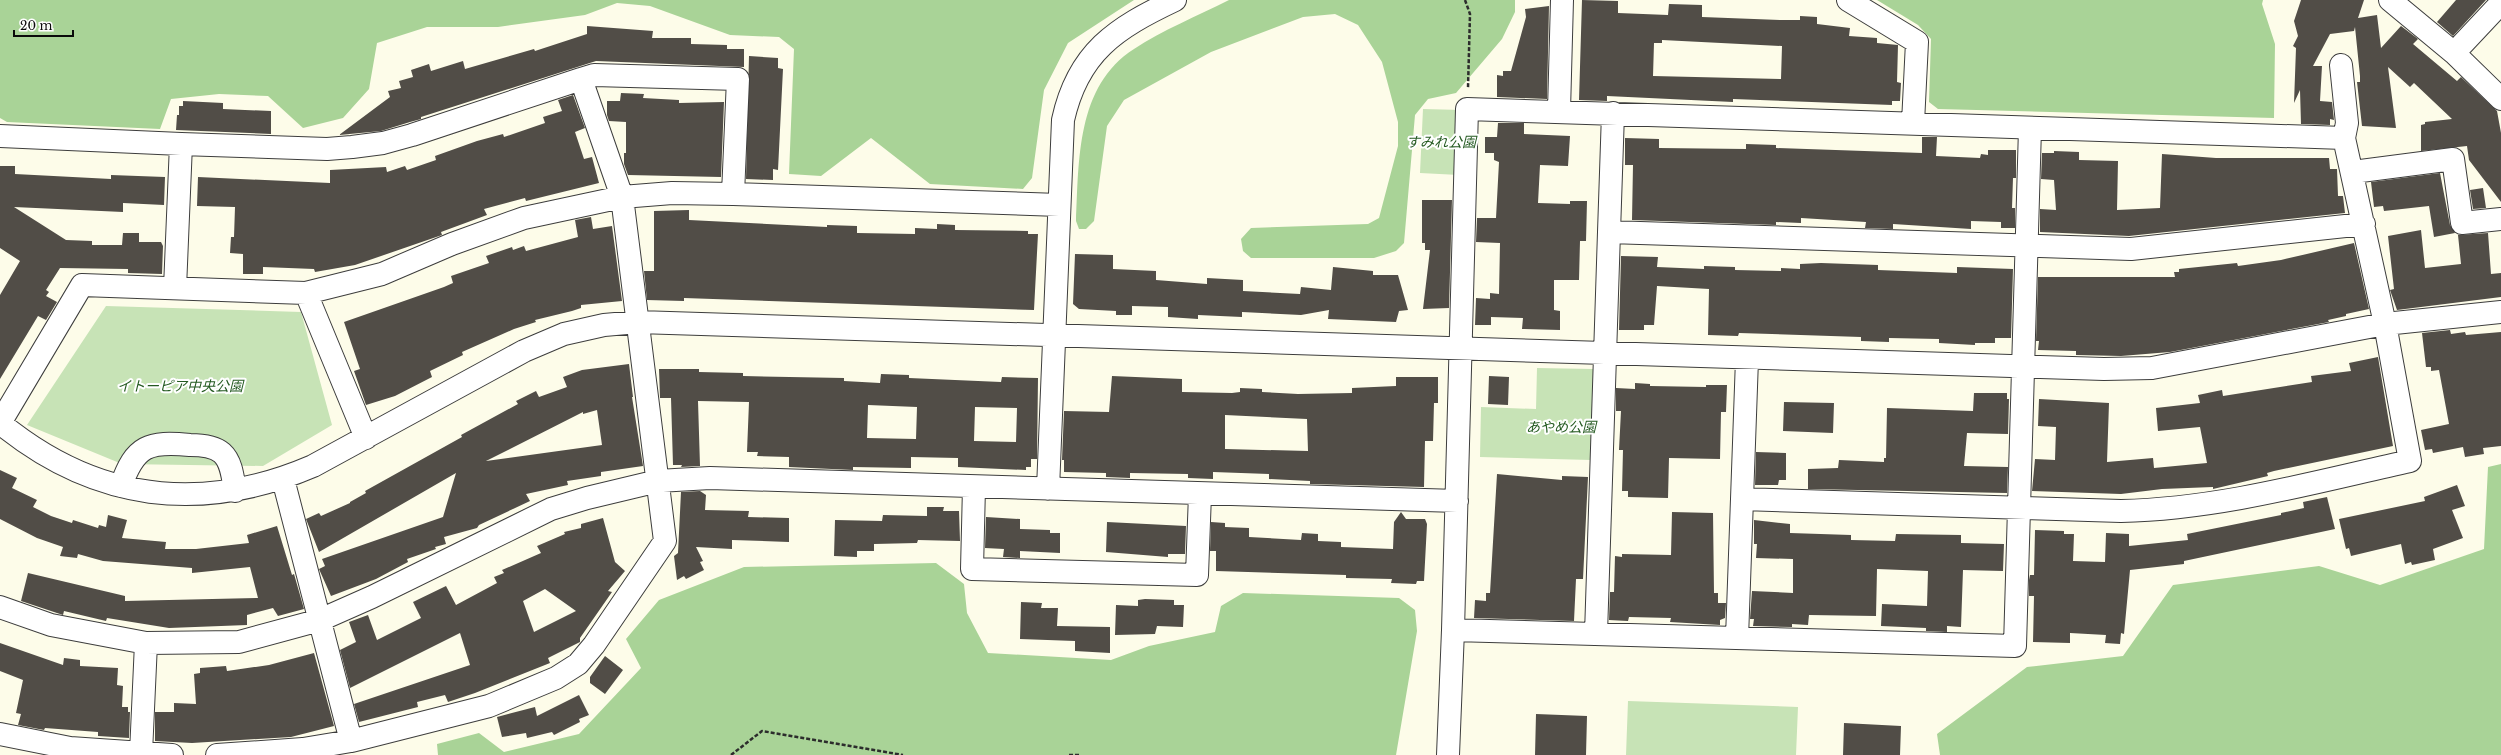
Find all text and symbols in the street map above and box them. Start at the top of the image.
scale bar [14,12,73,38]
text: 20 m [20,18,52,33]
park label: すみれ公園 [1406,133,1478,151]
park label: イトーピア中央公園 [117,377,245,395]
park label: あやめ公園 [1526,418,1598,436]

